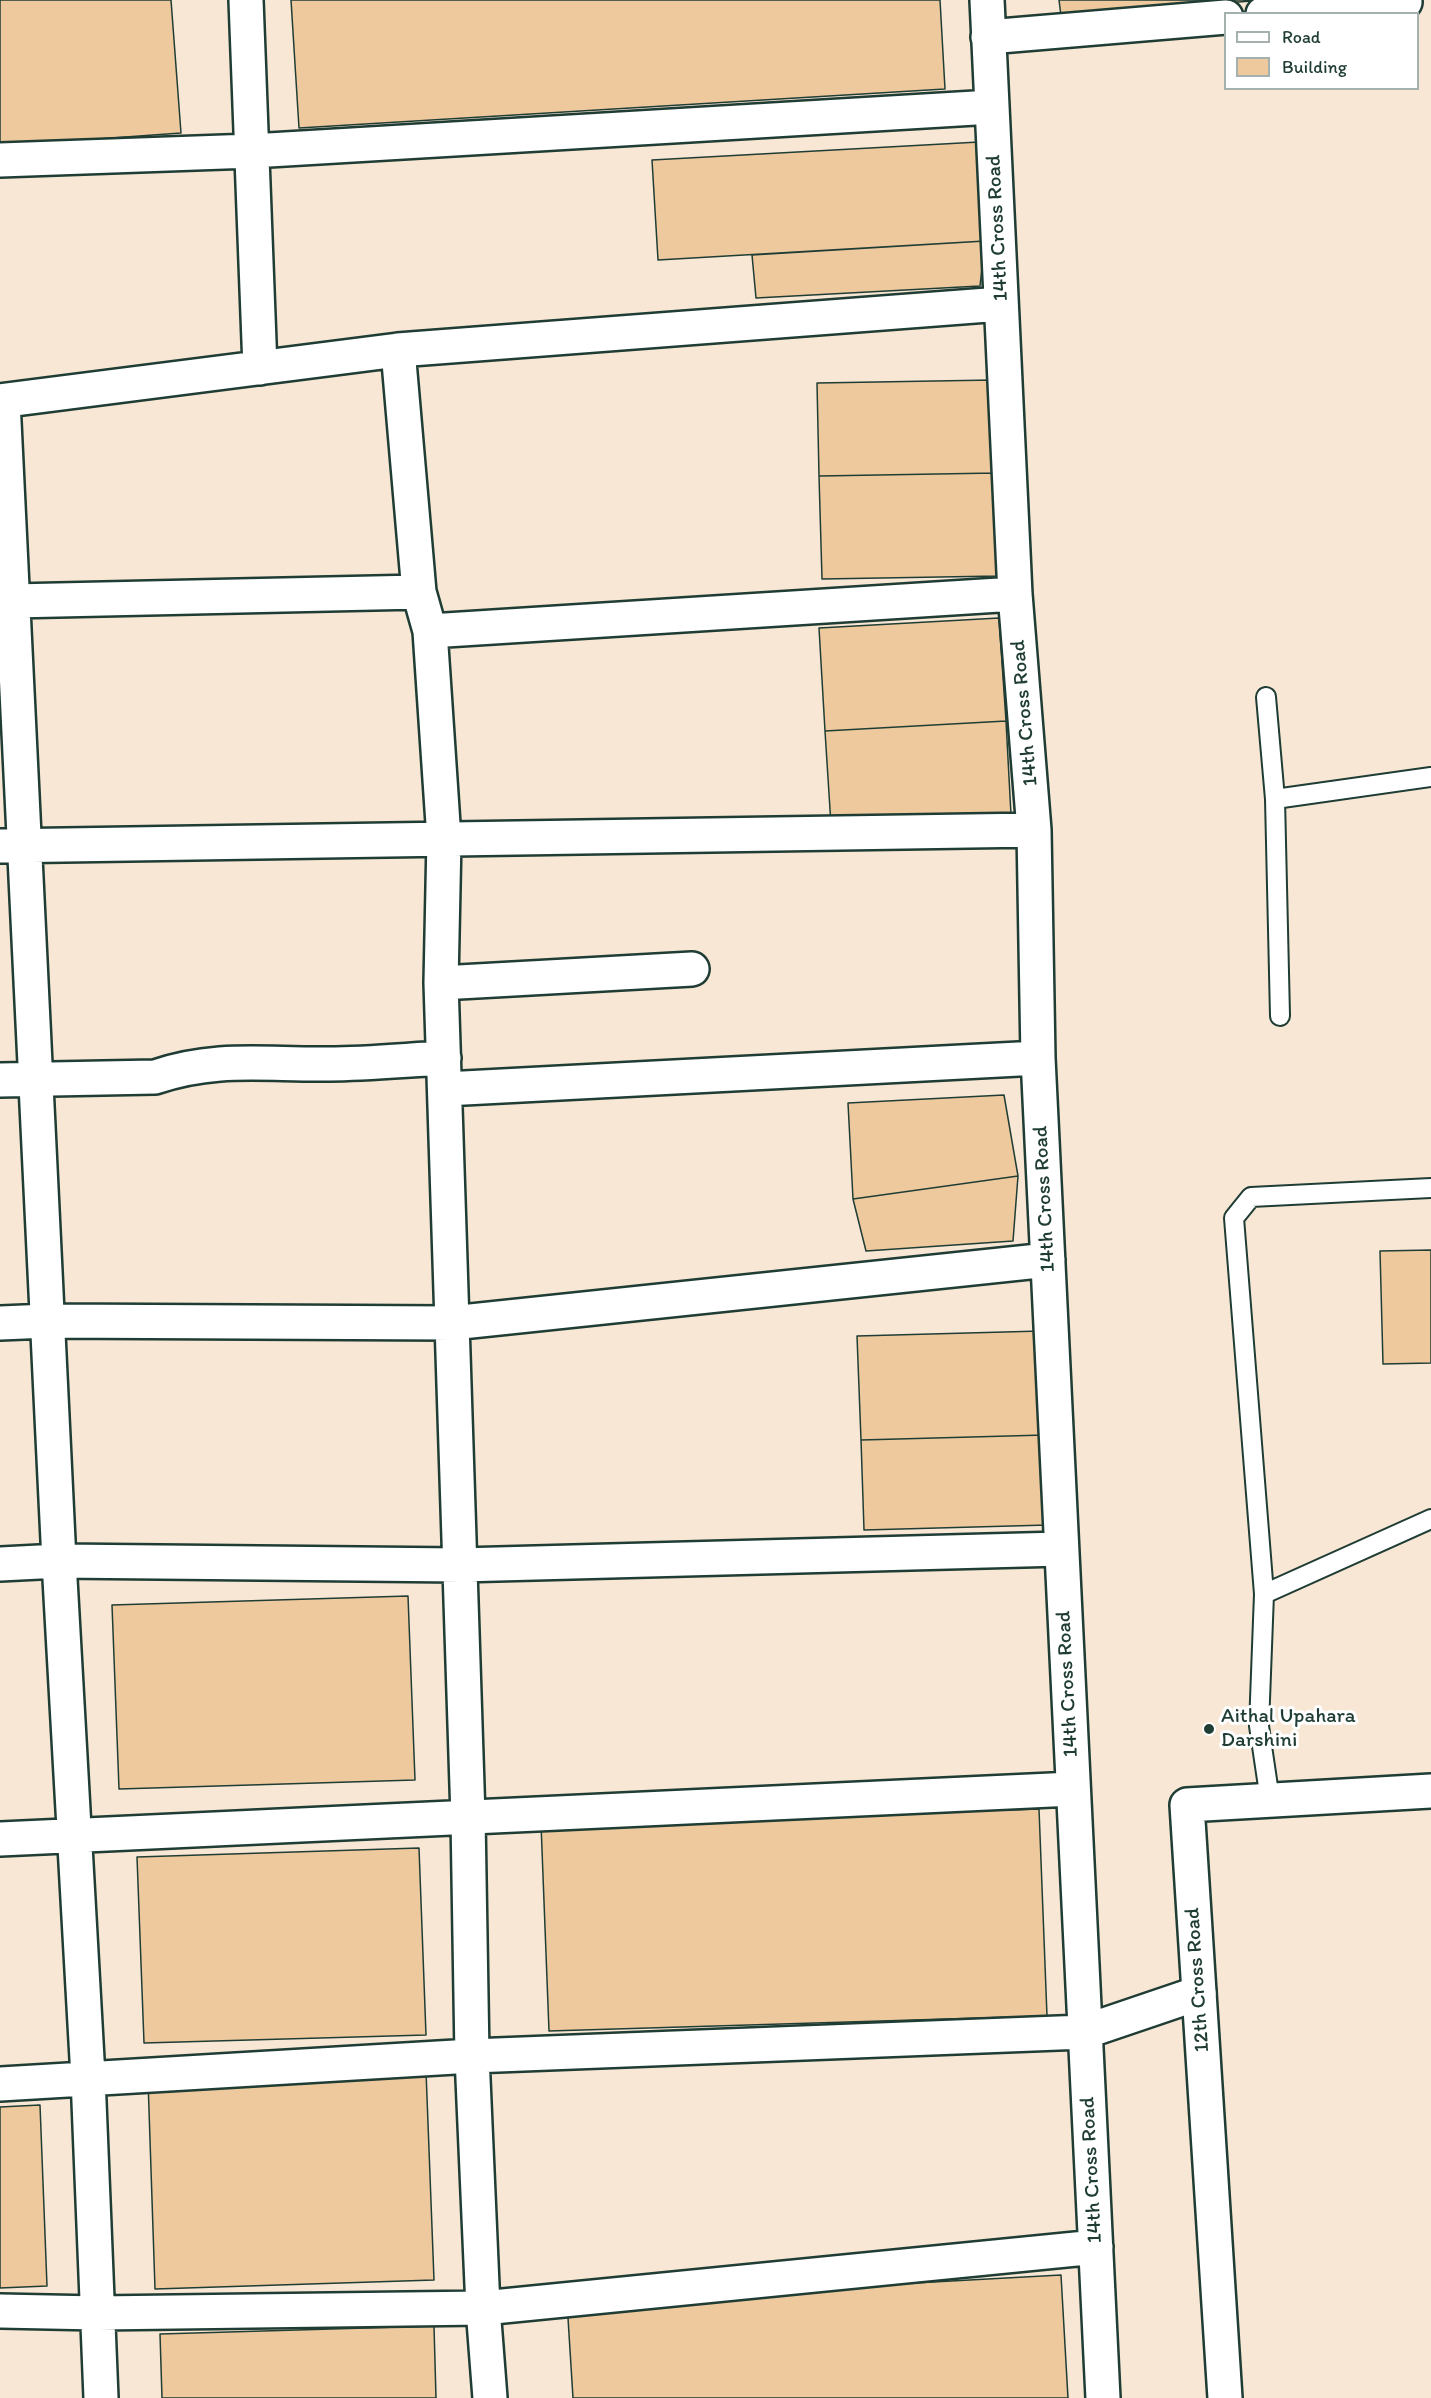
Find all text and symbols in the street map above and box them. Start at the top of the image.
legend [1224,12,1419,90]
text: Road [1282,26,1321,48]
text: Building [1282,56,1347,78]
street label: 14th Cross Road [982,154,1014,302]
street label: 14th Cross Road [1006,639,1044,787]
street label: 14th Cross Road [1029,1125,1061,1273]
street label: 14th Cross Road [1052,1610,1084,1758]
place label: Aithal Upahara Darshini [1221,1704,1356,1754]
marker: Aithal Upahara Darshini [1202,1722,1216,1736]
street label: 12th Cross Road [1180,1907,1216,2053]
street label: 14th Cross Road [1076,2096,1108,2244]

